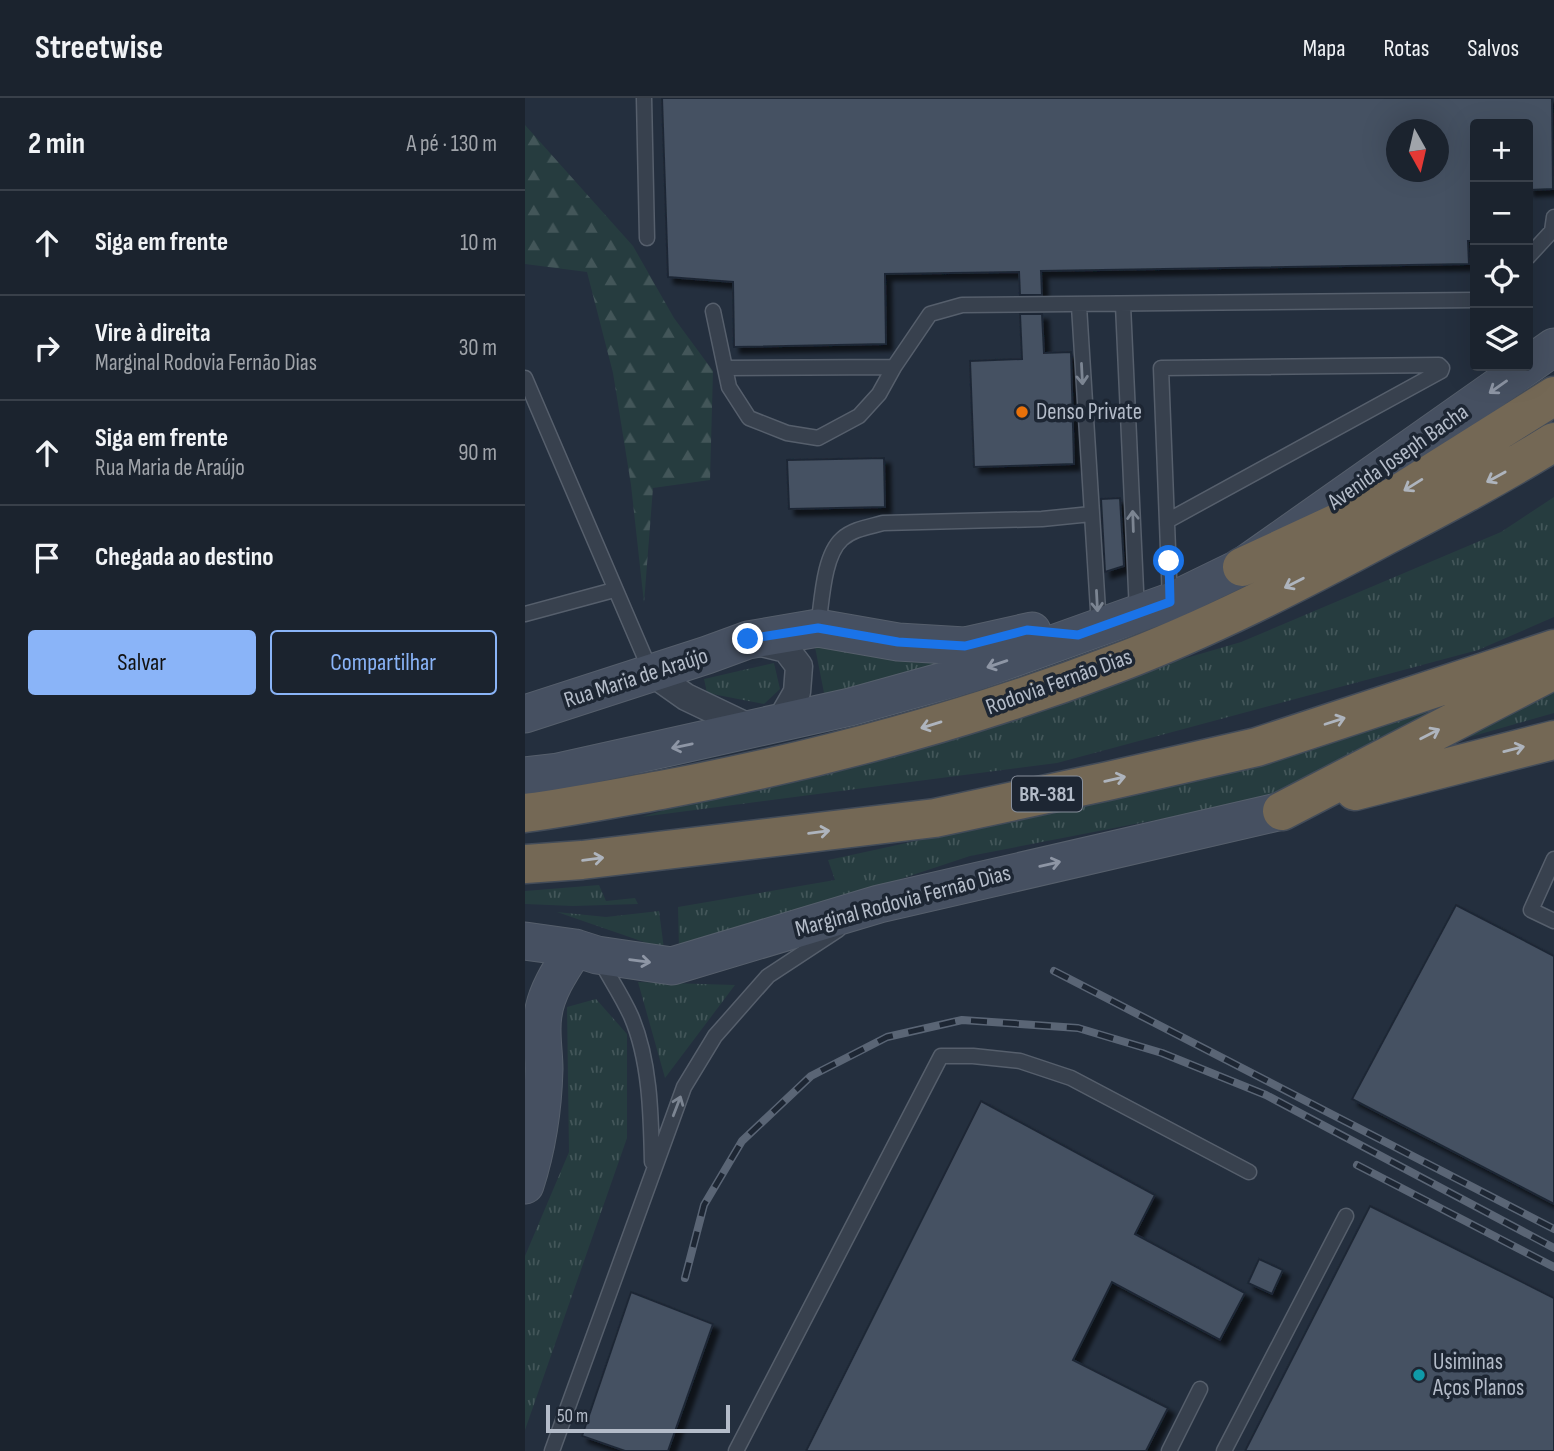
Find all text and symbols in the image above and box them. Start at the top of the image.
text: Streetwise [35,28,163,68]
text: Mapa [1303,34,1346,63]
text: Rotas [1384,34,1429,63]
text: Salvos [1467,34,1519,63]
north arrow [1386,119,1449,182]
map controls [1470,119,1533,371]
button: + [1470,119,1533,182]
text: 2 min [28,126,85,162]
text: A pé · 130 m [406,130,497,158]
button: − [1470,182,1533,245]
icon: ahead [28,224,66,262]
text: Siga em frente [95,227,228,258]
text: 10 m [460,229,497,257]
button: locate [1470,245,1533,308]
button: layers [1470,308,1533,371]
text: Vire à direita [95,318,211,349]
icon: right [28,329,66,367]
text: 30 m [459,334,497,362]
text: Marginal Rodovia Fernão Dias [95,349,317,377]
one-way arrow [1076,362,1089,385]
one-way arrow [1489,380,1508,394]
place label: Denso Private [1036,398,1142,426]
street label: Avenida Joseph Bacha [1321,398,1474,517]
marker: Denso Private [1014,404,1030,420]
text: Siga em frente [95,423,228,454]
icon: ahead [28,434,66,472]
text: 90 m [458,439,497,467]
text: Rua Maria de Araújo [95,454,245,482]
one-way arrow [1486,471,1506,485]
one-way arrow [1404,478,1424,492]
one-way arrow [1126,509,1139,532]
icon: arrive [28,539,66,577]
text: Chegada ao destino [95,542,274,573]
route start [1153,545,1184,576]
one-way arrow [1284,576,1305,590]
one-way arrow [1091,589,1104,612]
route end [732,623,763,654]
button: Salvar [28,630,256,695]
button: Compartilhar [270,630,497,695]
street label: Rua Maria de Araújo [560,642,712,714]
street label: Rodovia Fernão Dias [982,643,1136,721]
one-way arrow [986,659,1008,671]
one-way arrow [1323,714,1345,727]
one-way arrow [921,720,943,733]
one-way arrow [1419,727,1440,741]
one-way arrow [671,739,694,753]
one-way arrow [1502,742,1525,755]
one-way arrow [1103,772,1126,786]
road number: BR-381 [1012,776,1082,812]
one-way arrow [807,825,830,838]
one-way arrow [581,852,604,865]
one-way arrow [1038,857,1061,870]
street label: Marginal Rodovia Fernão Dias [792,859,1014,943]
one-way arrow [628,955,651,968]
one-way arrow [671,1096,684,1118]
place label: Usiminas Aços Planos [1432,1348,1524,1402]
marker: Usiminas Aços Planos [1411,1367,1427,1383]
scale bar [546,1402,730,1434]
text: 50 m [557,1405,588,1428]

